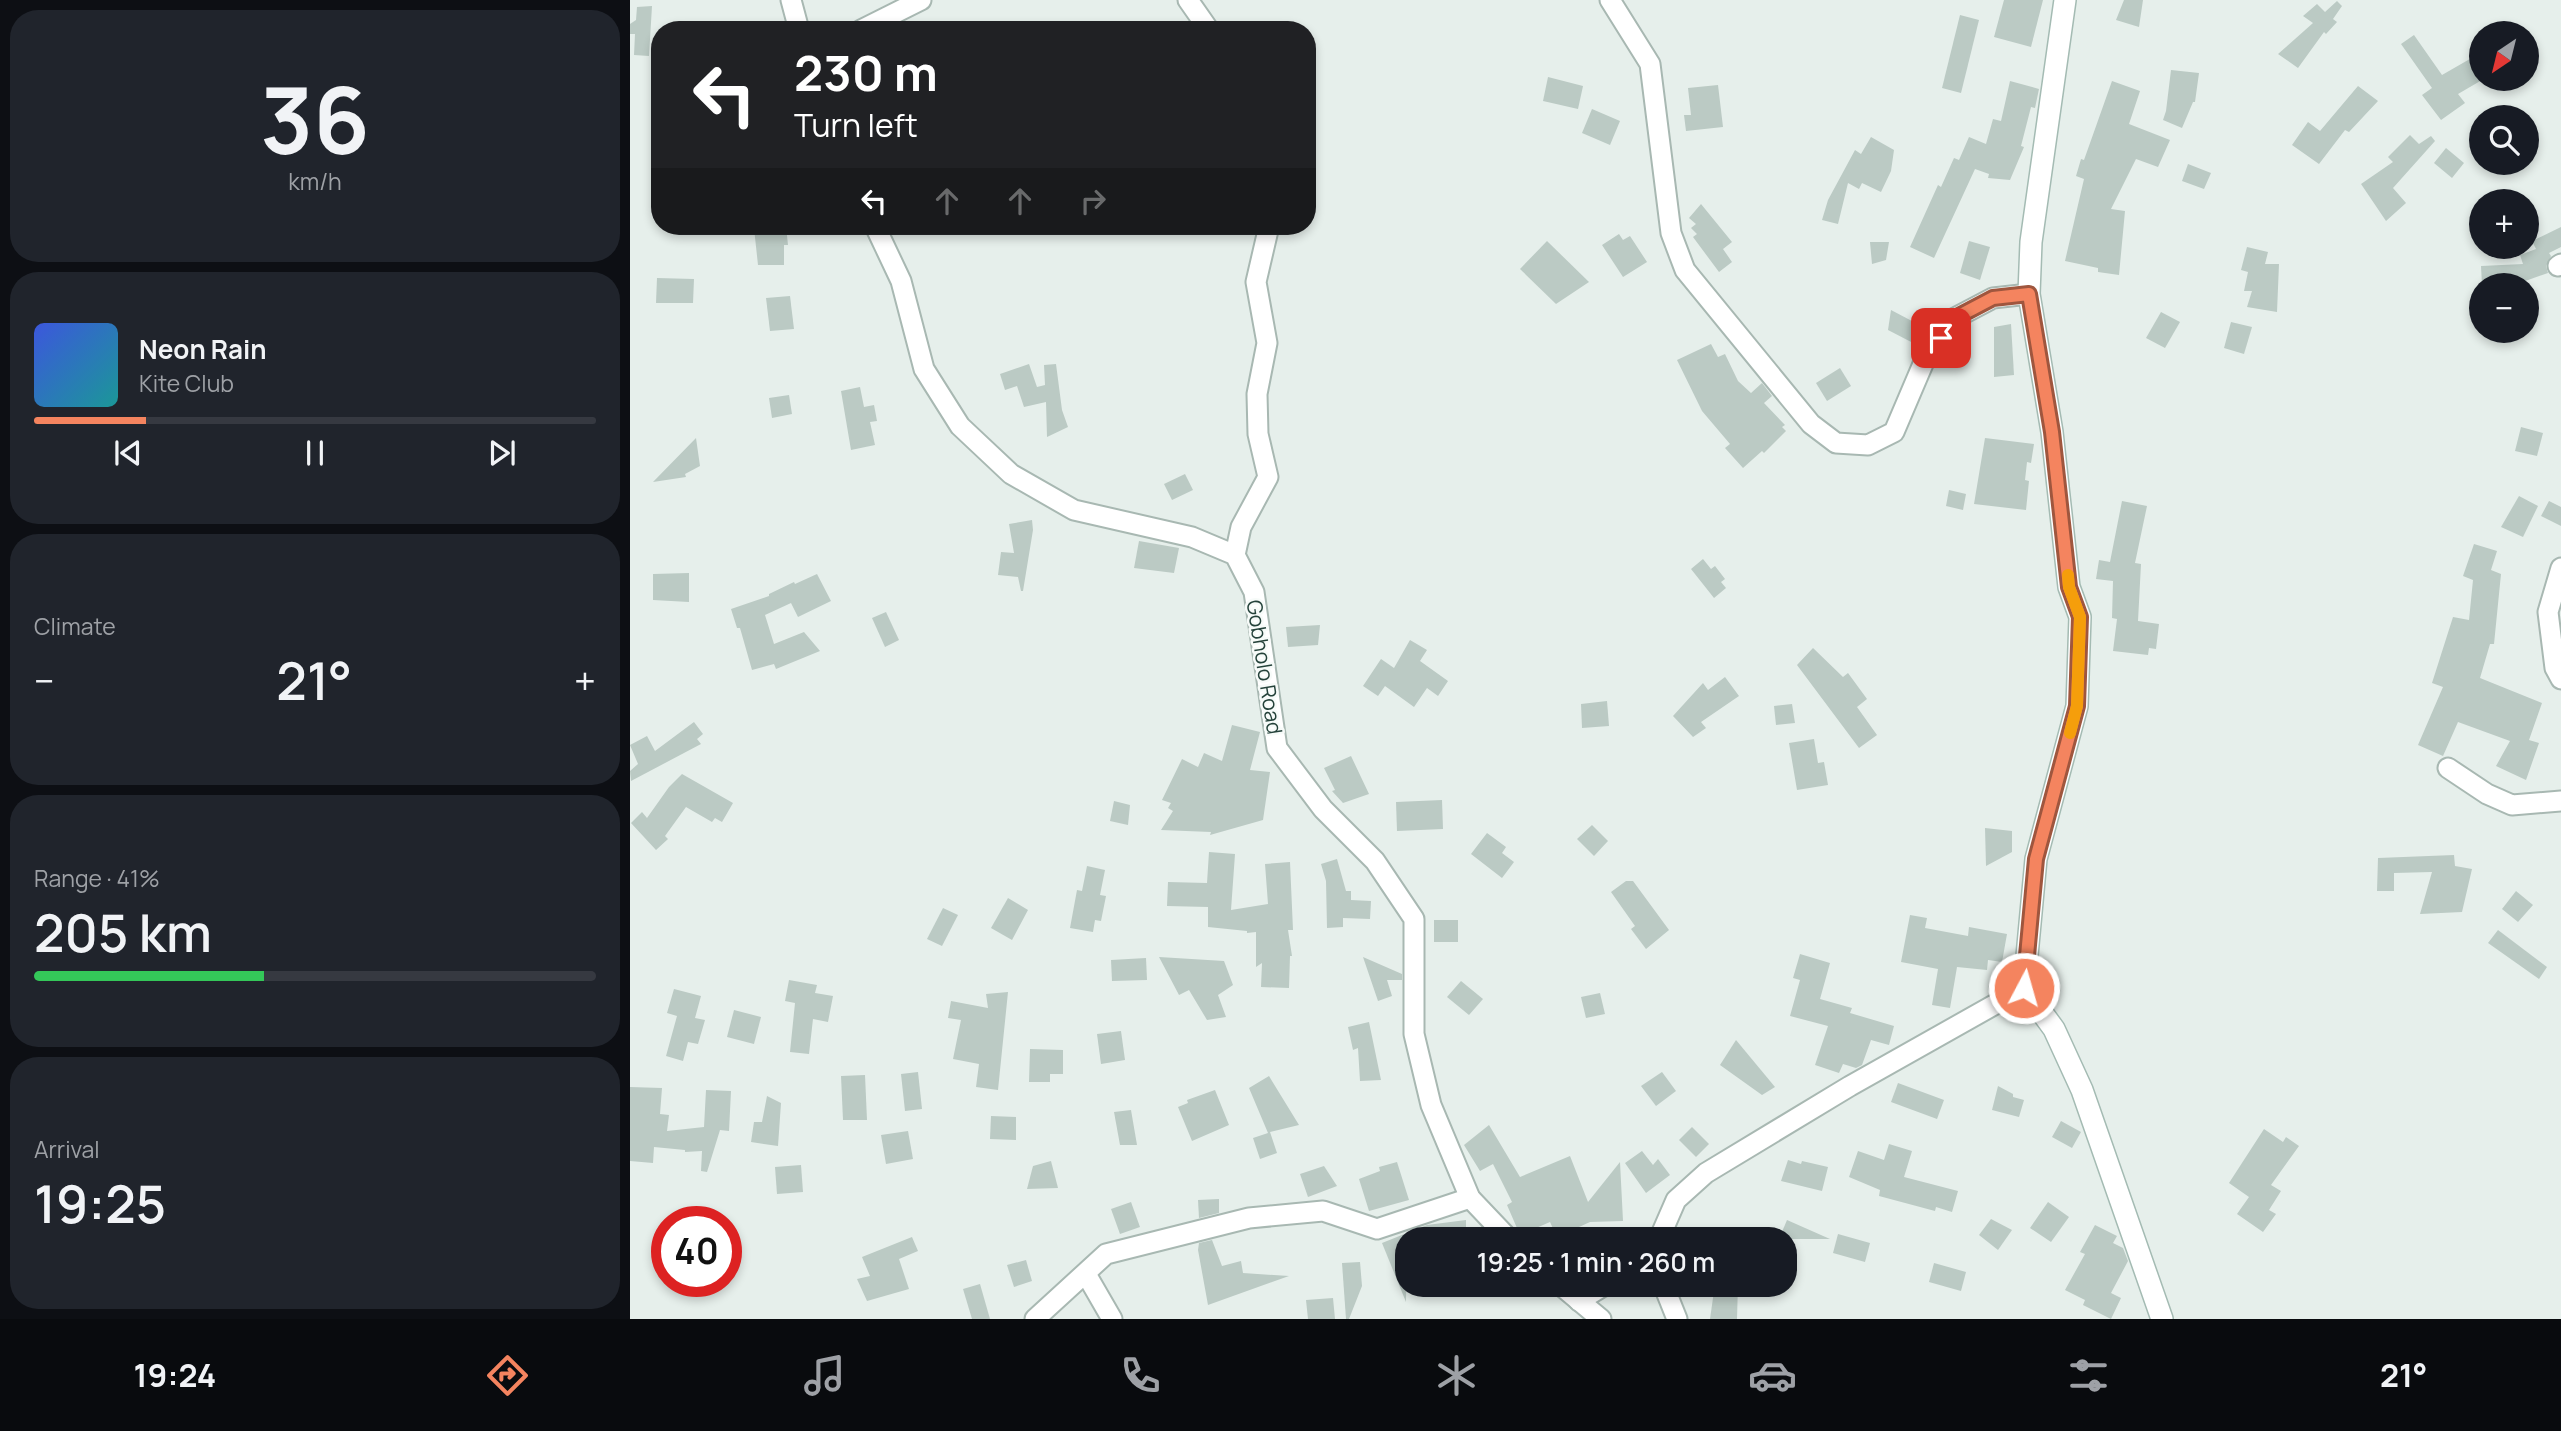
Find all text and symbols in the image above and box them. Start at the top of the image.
north arrow [2469,21,2539,91]
map controls [2469,21,2539,343]
text: 230 m [794,39,938,106]
icon: left [679,49,770,140]
text: 36 [260,57,370,181]
text: Turn left [794,103,918,147]
button: search [2469,105,2539,175]
text: km/h [288,165,342,197]
icon: left [855,182,893,220]
icon: ahead [928,182,966,220]
icon: ahead [1001,182,1039,220]
icon: right [1074,182,1112,220]
button: + [2469,189,2539,259]
button: − [2469,273,2539,343]
pin [1911,308,1971,368]
icon: arrive [1922,319,1960,357]
text: Neon Rain [139,331,267,367]
text: Kite Club [139,367,234,399]
icon: previous [109,434,147,472]
icon: pause [296,434,334,472]
icon: next [483,434,521,472]
street label: Gobholo Road [1241,598,1289,736]
text: Climate [34,610,116,642]
text: 21° [276,645,352,716]
text: − [34,654,55,706]
text: + [574,654,596,706]
text: Range · 41% [34,862,160,894]
text: 205 km [34,897,212,968]
position arrow [1987,951,2061,1025]
text: Arrival [34,1133,100,1165]
text: 19:25 [34,1168,166,1239]
speed limit sign: 40 [651,1206,742,1297]
text: 19:25 · 1 min · 260 m [1477,1244,1715,1280]
icon: directions [483,1351,532,1400]
icon: music [800,1351,849,1400]
icon: phone [1116,1351,1165,1400]
icon: climate [1432,1351,1481,1400]
icon: car [1748,1351,1797,1400]
icon: filters [2064,1351,2113,1400]
text: 19:24 [134,1353,216,1397]
text: 21° [2380,1353,2427,1397]

